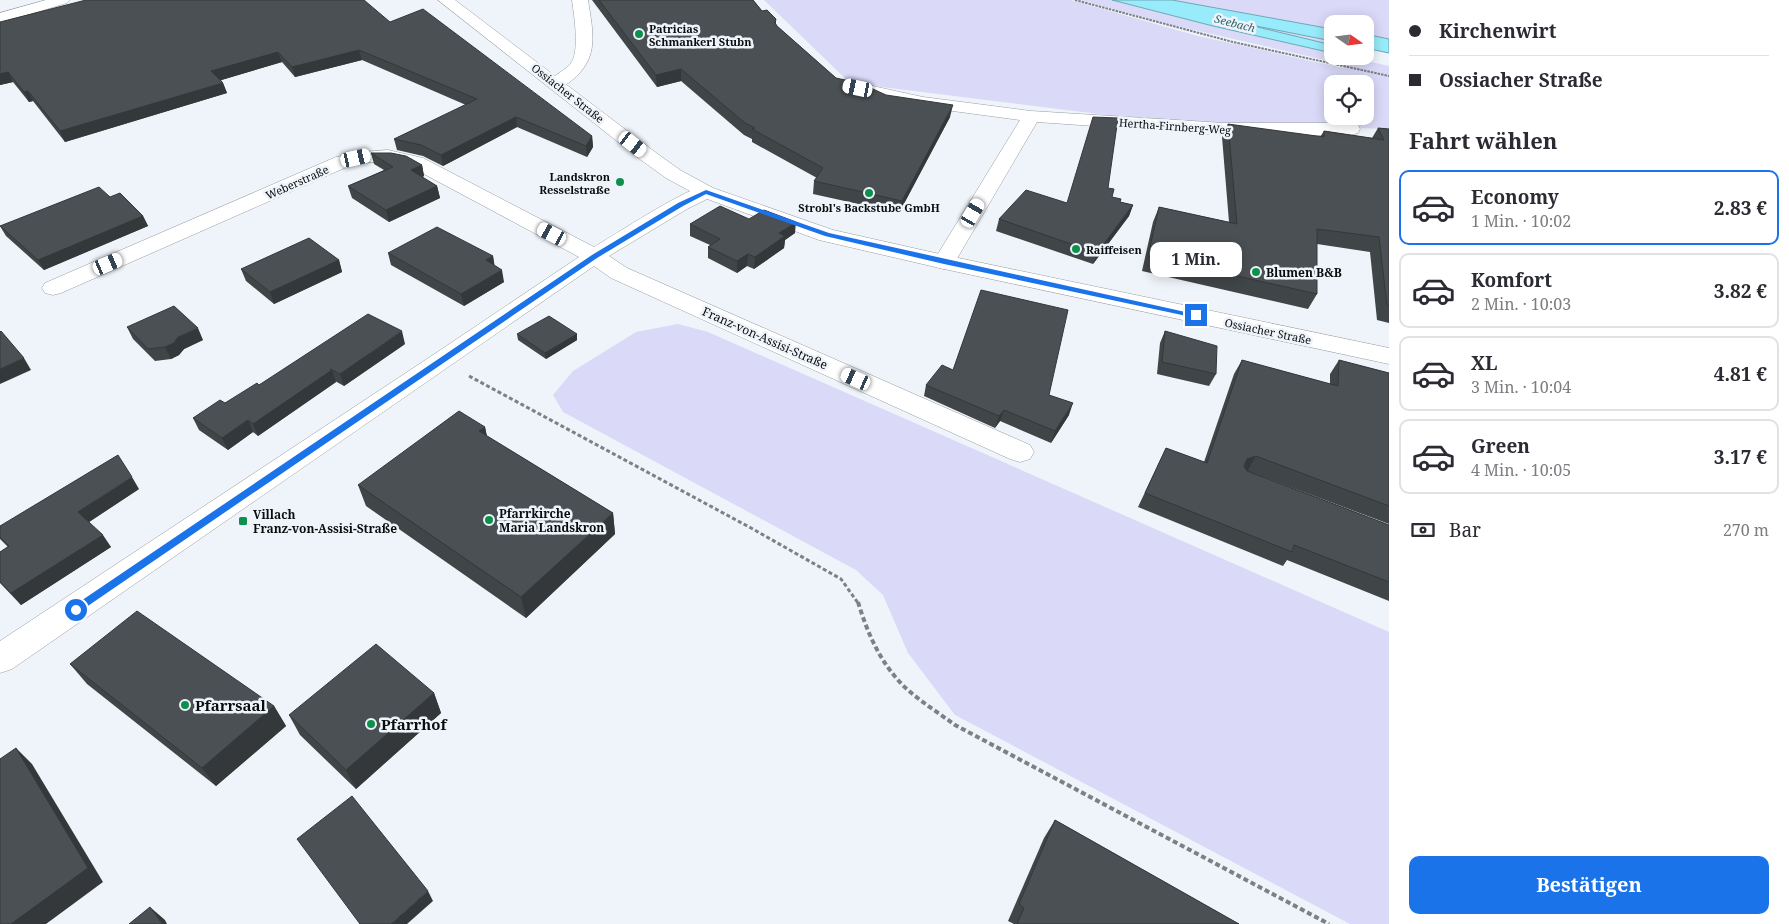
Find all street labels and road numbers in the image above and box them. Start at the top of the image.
street label: Ossiacher Straße [529,60,607,126]
street label: Hertha-Firnberg-Weg [1118,115,1232,137]
street label: Weberstraße [263,161,331,203]
street label: Franz-von-Assisi-Straße [700,303,830,373]
street label: Ossiacher Straße [1223,315,1313,348]

